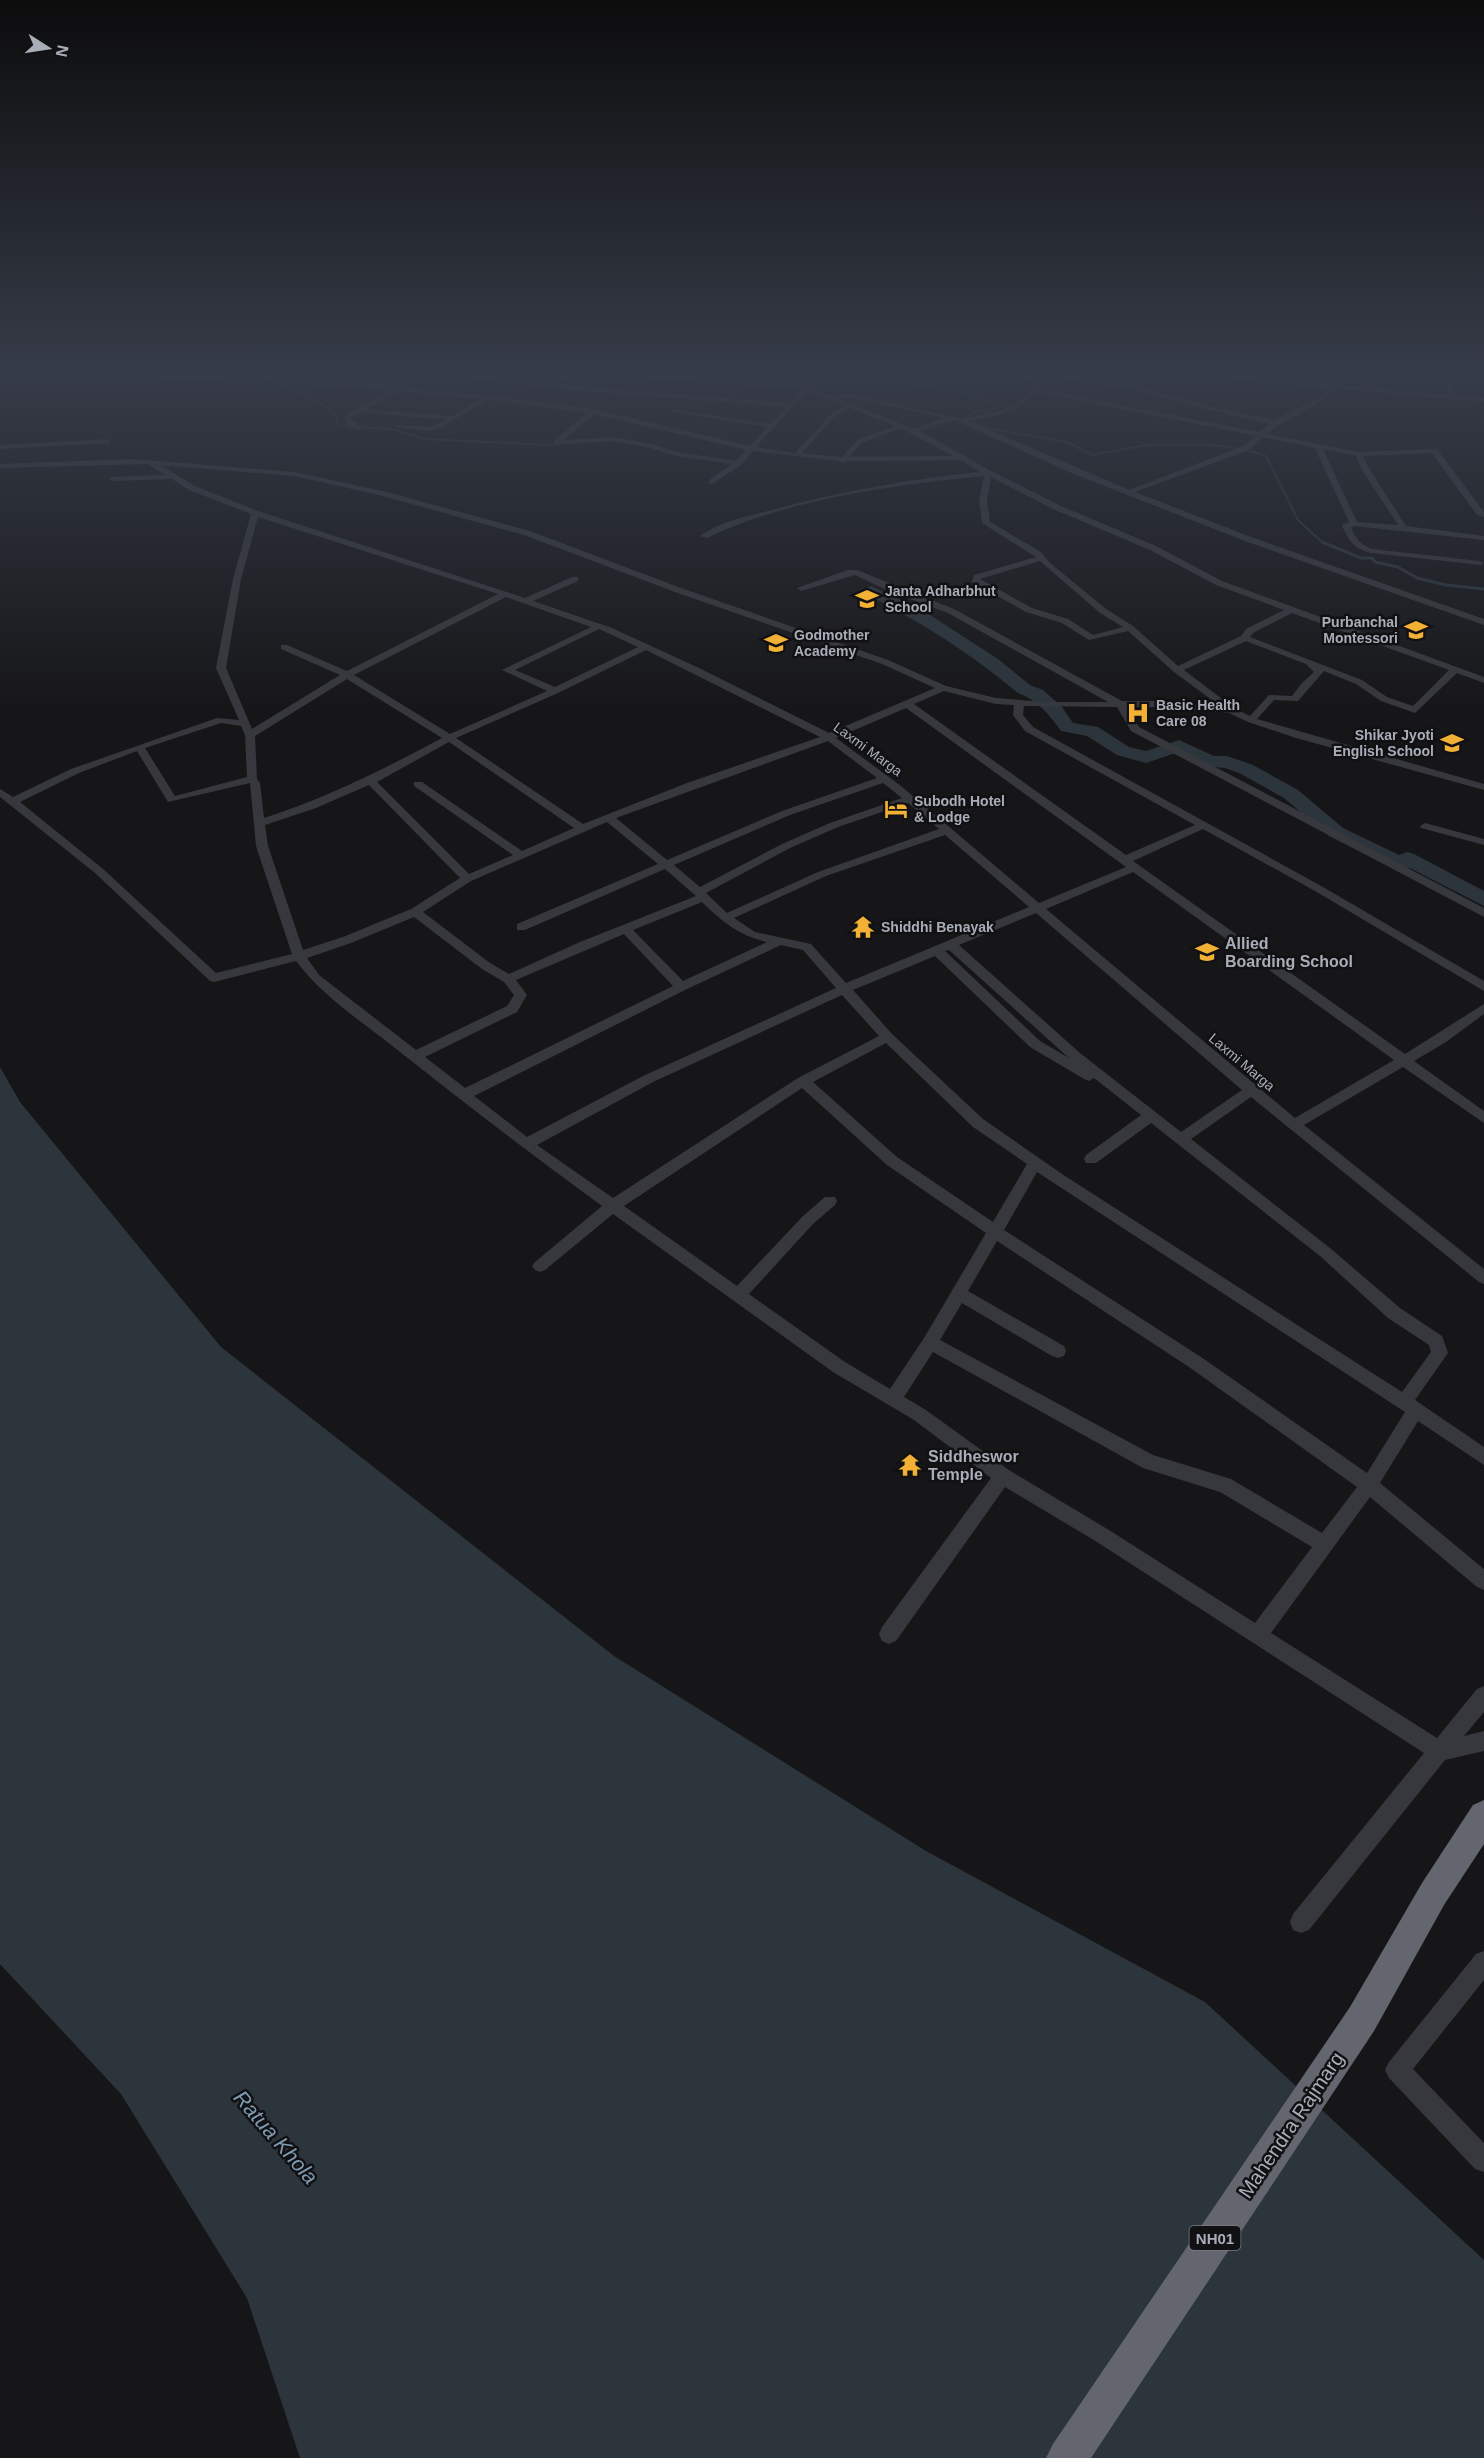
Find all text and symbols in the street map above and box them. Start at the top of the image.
north arrow [18,18,78,78]
text: N [53,44,72,58]
place label: Janta Adharbhut School [885,583,996,615]
school or university icon: Janta Adharbhut School [854,586,880,612]
place label: Purbanchal Montessori [1322,614,1398,646]
school or university icon: Purbanchal Montessori [1403,617,1429,643]
place label: Godmother Academy [794,627,870,659]
school or university icon: Godmother Academy [763,630,789,656]
place label: Basic Health Care 08 [1156,697,1240,729]
hospital icon: Basic Health Care 08 [1125,700,1151,726]
street label: Laxmi Marga [831,719,906,779]
place label: Shikar Jyoti English School [1333,727,1434,759]
school or university icon: Shikar Jyoti English School [1439,730,1465,756]
place label: Subodh Hotel & Lodge [914,793,1005,825]
hotel icon: Subodh Hotel & Lodge [883,796,909,822]
temple icon: Shiddhi Benayak [850,914,876,940]
place label: Shiddhi Benayak [881,919,994,935]
place label: Allied Boarding School [1225,935,1353,970]
school or university icon: Allied Boarding School [1194,939,1220,965]
street label: Laxmi Marga [1206,1030,1278,1094]
place label: Siddheswor Temple [928,1448,1019,1483]
temple icon: Siddheswor Temple [897,1452,923,1478]
street label: Mahendra Rajmarg [1234,2048,1348,2202]
water label: Ratua Khola [229,2086,323,2188]
road number: NH01 [1190,2226,1240,2250]

